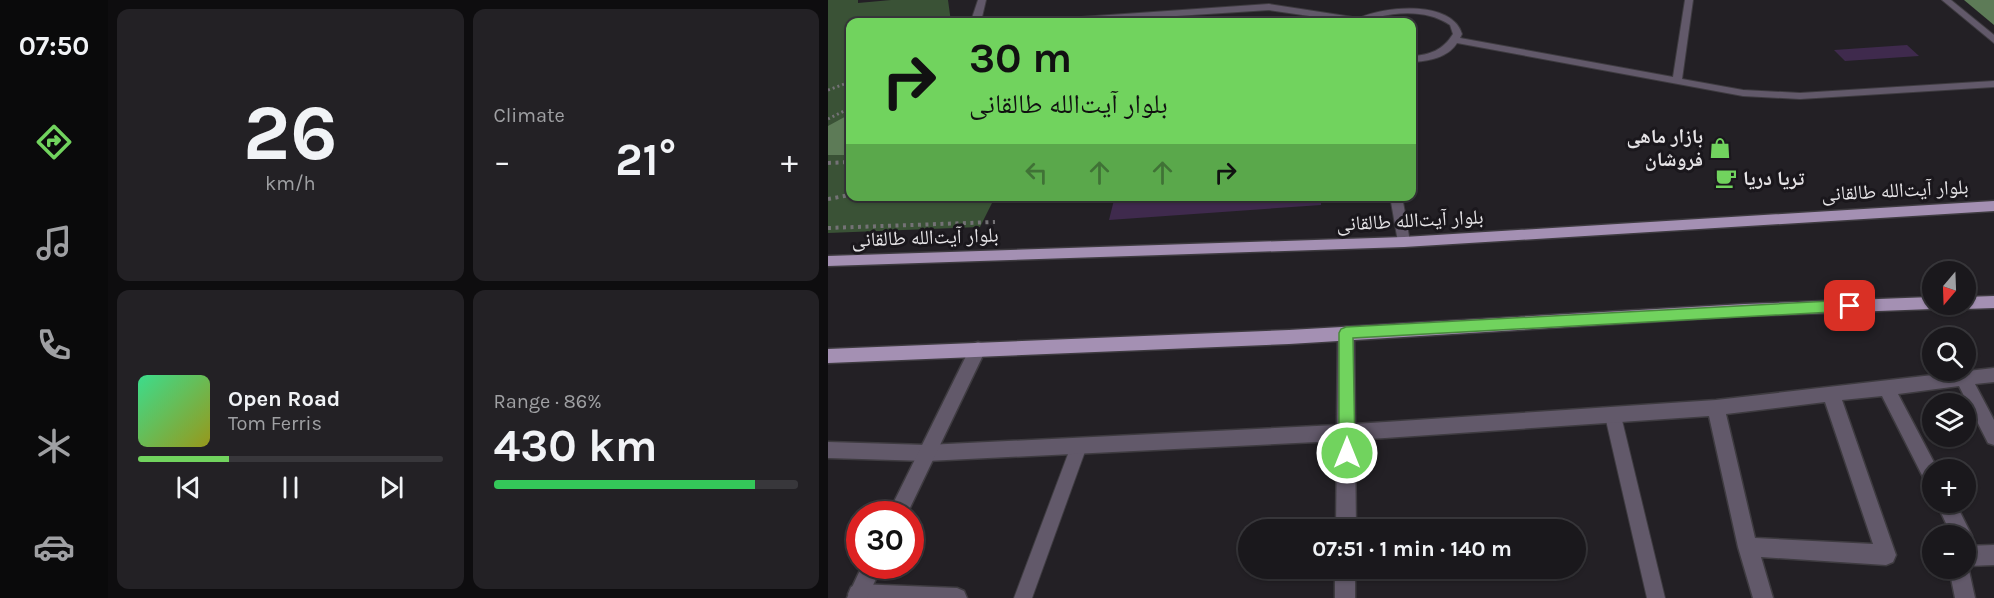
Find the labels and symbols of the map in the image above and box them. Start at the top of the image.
place label: بازار ماهی فروشان [1627,125,1703,171]
shop icon: بازار ماهی فروشان [1708,136,1732,160]
cafe icon: تریا دریا [1714,166,1738,190]
place label: تریا دریا [1743,167,1805,190]
street label: بلوار آیت‌الله طالقانی [1821,175,1969,206]
street label: بلوار آیت‌الله طالقانی [1336,205,1484,236]
street label: بلوار آیت‌الله طالقانی [851,223,999,252]
north arrow [1922,261,1976,315]
pin [1824,280,1875,331]
position arrow [1315,421,1379,485]
speed limit sign: 30 [846,501,924,579]

